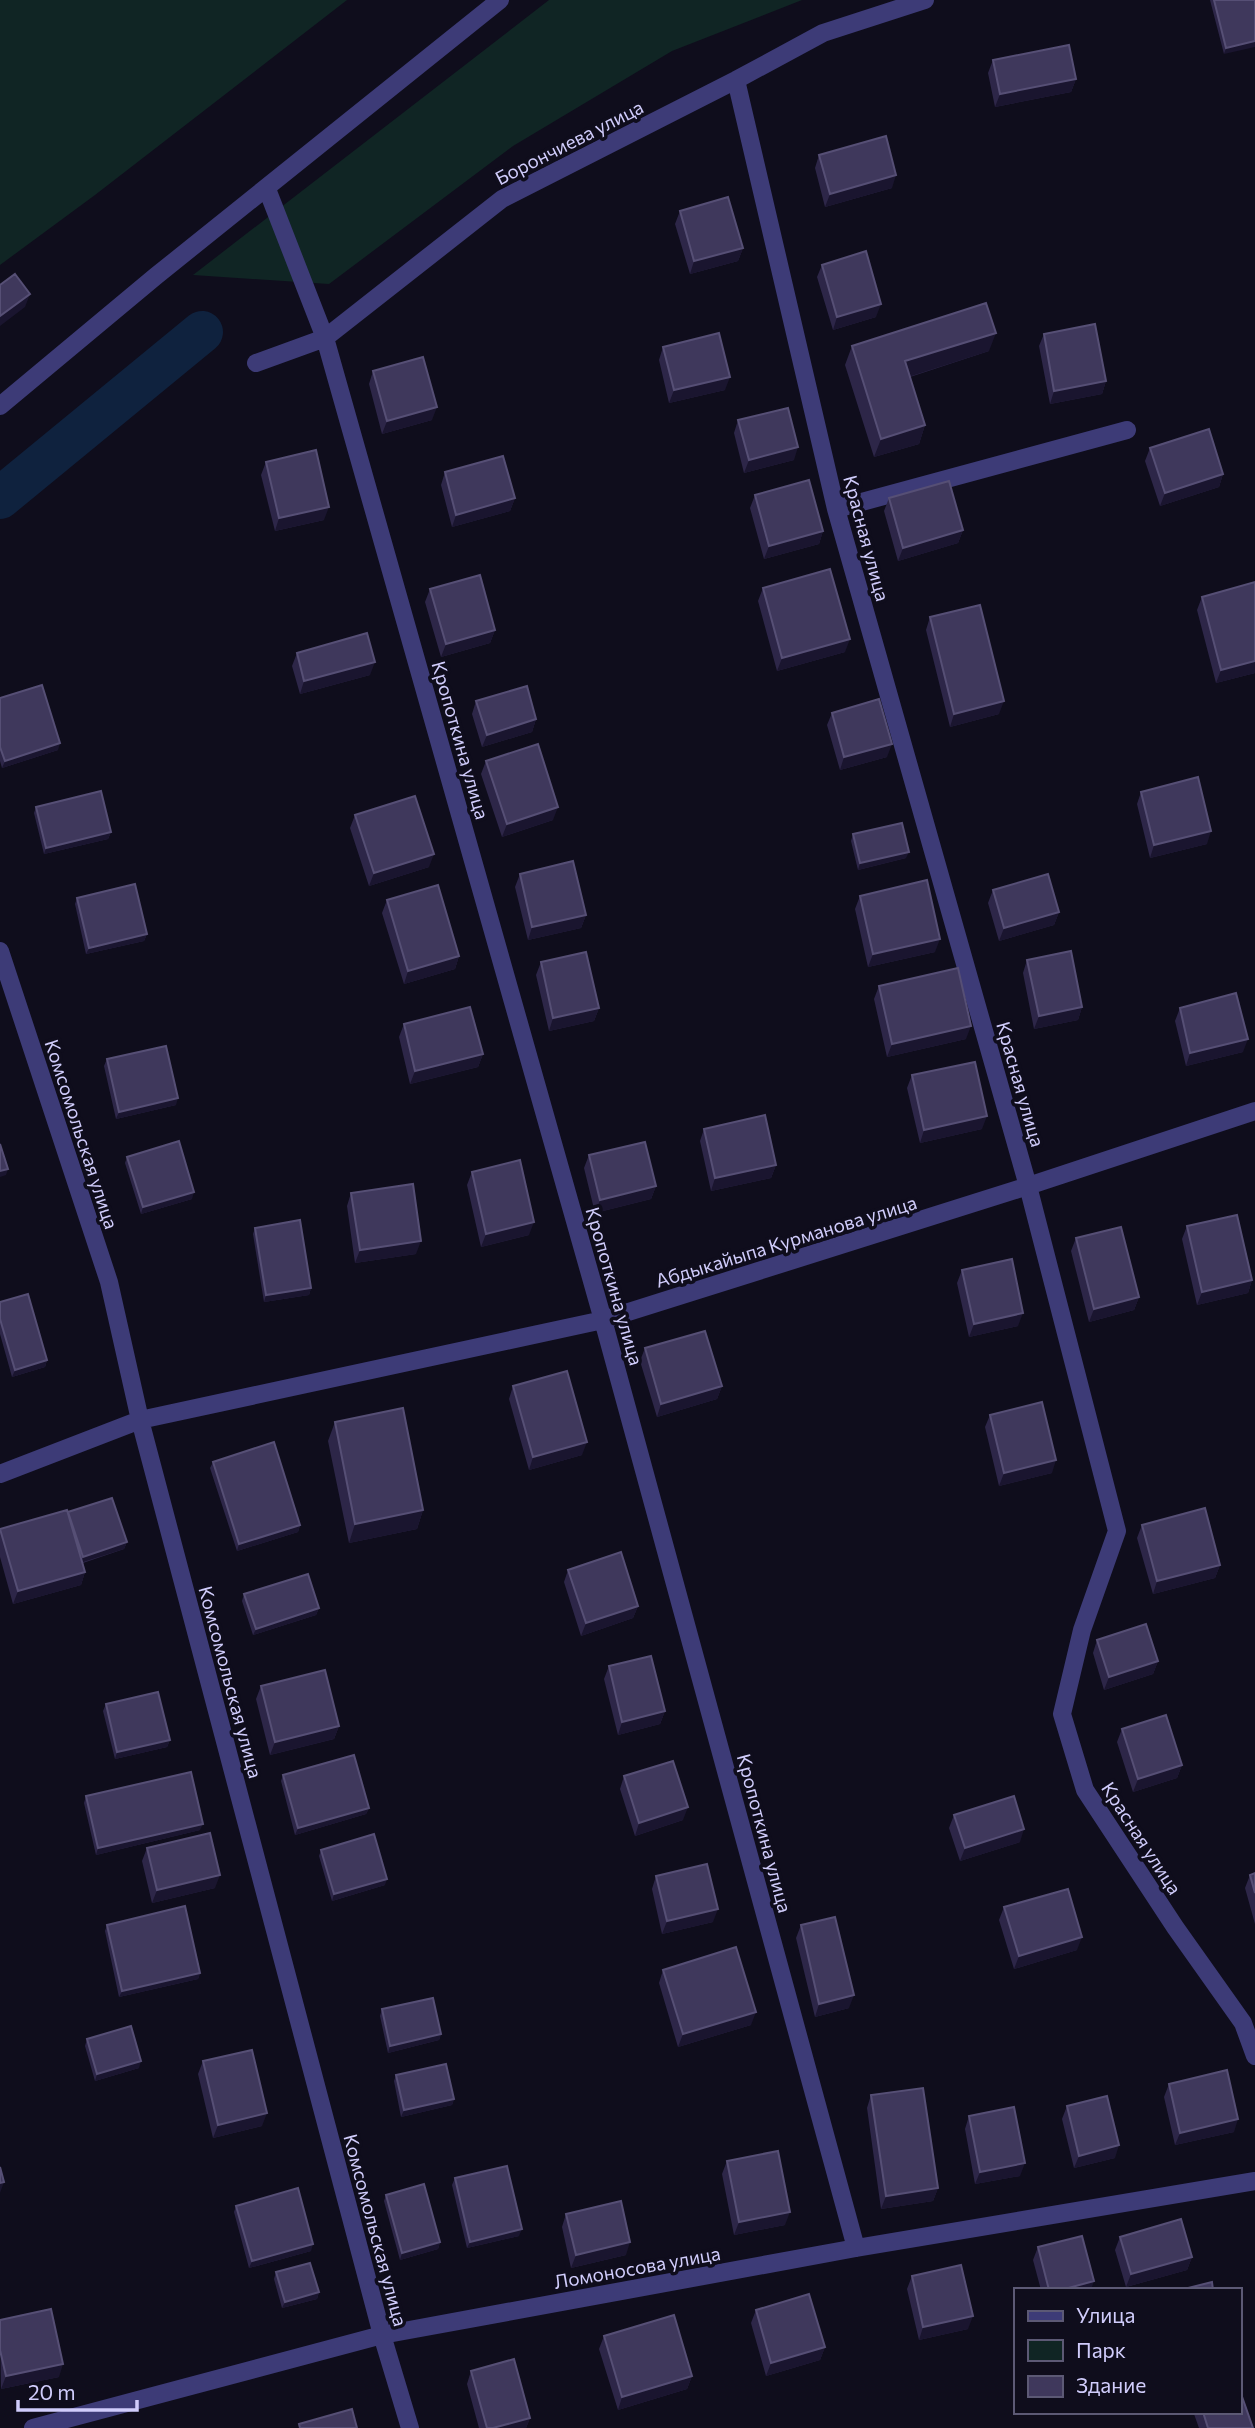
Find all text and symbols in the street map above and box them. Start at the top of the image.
street label: Борончиева улица [491,95,647,189]
street label: Красная улица [839,473,895,603]
street label: Кропоткина улица [427,658,495,822]
street label: Красная улица [992,1019,1050,1149]
street label: Комсомольская улица [40,1036,124,1232]
street label: Абдыкайыпа Курманова улица [653,1190,919,1292]
street label: Кропоткина улица [581,1204,649,1368]
street label: Комсомольская улица [194,1583,268,1781]
street label: Кропоткина улица [733,1751,797,1915]
street label: Красная улица [1097,1777,1187,1899]
street label: Комсомольская улица [339,2131,413,2329]
street label: Ломоносова улица [552,2241,722,2293]
legend [1014,2288,1241,2414]
text: Улица [1076,2302,1135,2327]
text: Парк [1076,2337,1126,2362]
scale bar [18,2368,136,2412]
text: Здание [1076,2372,1146,2397]
text: 20 m [28,2379,76,2404]

